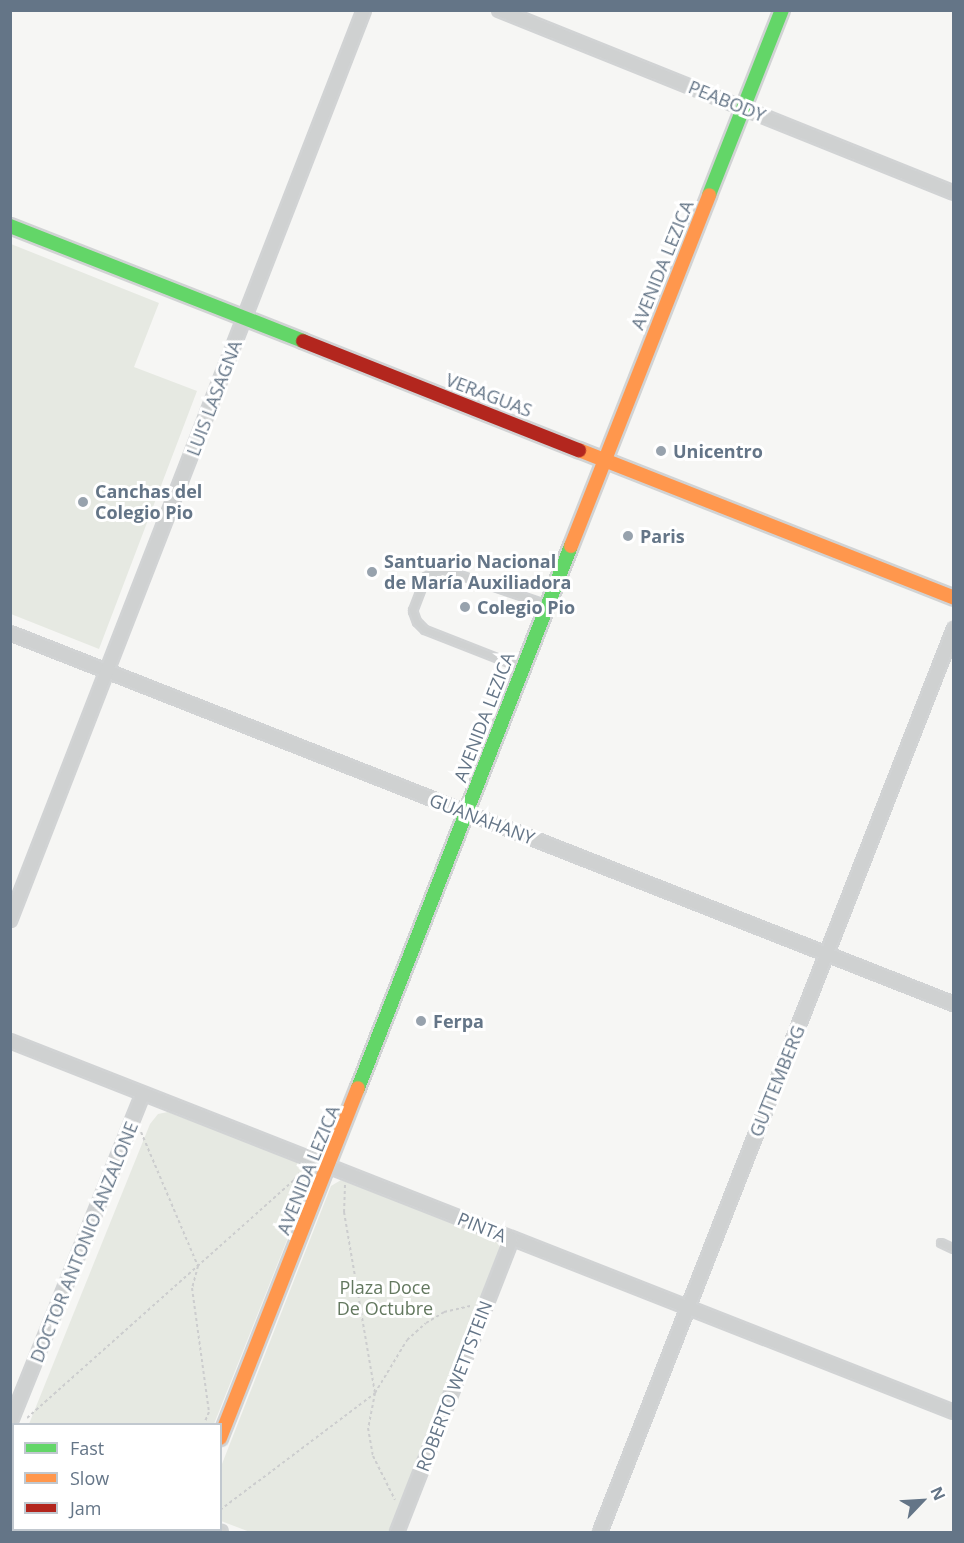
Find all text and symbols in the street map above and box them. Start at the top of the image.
street label: PEABODY [685,76,769,126]
street label: AVENIDA LEZICA [626,197,698,333]
street label: LUIS LASAGNA [182,337,246,459]
street label: VERAGUAS [443,369,535,421]
place label: Unicentro [673,440,763,462]
marker: Unicentro [654,444,668,458]
place label: Canchas del Colegio Pio [95,481,202,524]
marker: Canchas del Colegio Pio [76,495,90,509]
place label: Paris [640,525,685,547]
marker: Paris [621,529,635,543]
place label: Santuario Nacional de María Auxiliadora [384,551,571,594]
marker: Santuario Nacional de María Auxiliadora [365,565,379,579]
place label: Colegio Pio [477,596,575,618]
marker: Colegio Pio [458,600,472,614]
street label: AVENIDA LEZICA [449,649,519,785]
street label: GUANAHANY [426,789,538,849]
place label: Ferpa [433,1010,484,1032]
marker: Ferpa [414,1014,428,1028]
street label: GUTTEMBERG [745,1022,809,1140]
street label: AVENIDA LEZICA [272,1102,344,1238]
street label: DOCTOR ANTONIO ANZALONE [26,1118,142,1366]
street label: PINTA [454,1207,510,1247]
park label: Plaza Doce De Octubre [337,1277,433,1320]
street label: ROBERTO WETTSTEIN [411,1298,497,1474]
legend [12,1423,222,1531]
text: Fast [70,1436,104,1460]
text: Slow [70,1466,109,1490]
north arrow [892,1471,952,1531]
text: N [926,1483,951,1504]
text: Jam [70,1496,102,1520]

